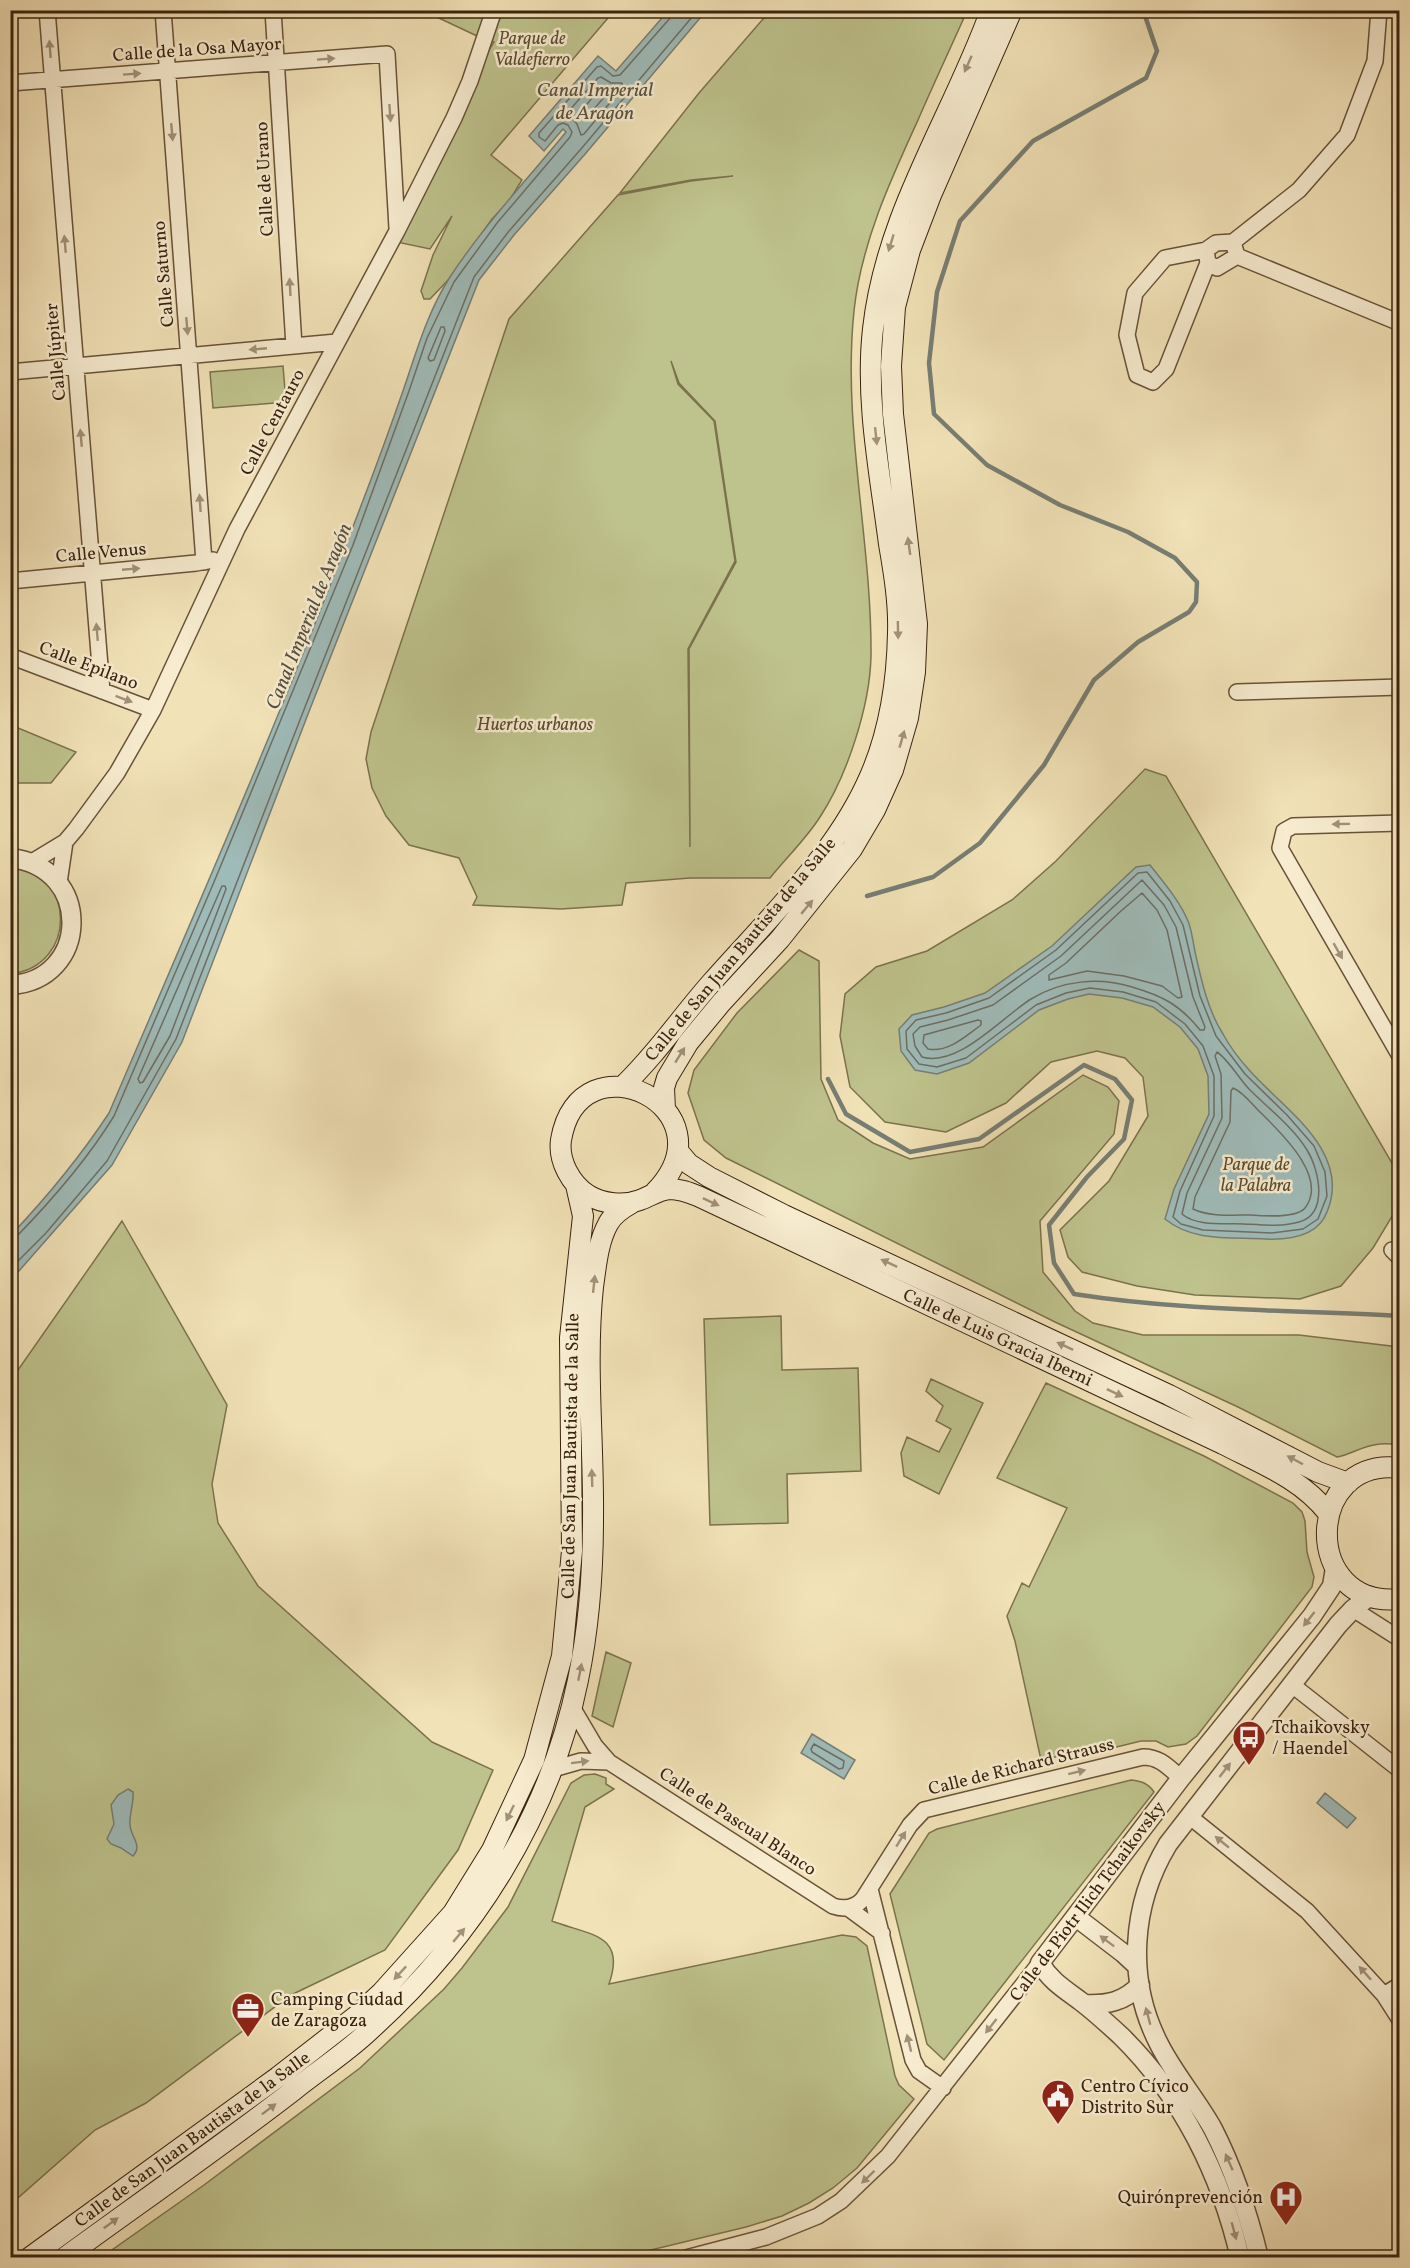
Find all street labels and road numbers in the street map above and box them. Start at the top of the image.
street label: Calle de la Osa Mayor [112,32,283,69]
street label: Calle de Urano [250,121,281,237]
street label: Calle Saturno [147,220,182,328]
street label: Calle Júpiter [40,302,73,402]
street label: Calle Centauro [235,365,312,480]
street label: Calle Venus [55,537,147,570]
street label: Calle Epilano [35,636,142,697]
street label: Calle de San Juan Bautista de la Salle [640,833,843,1067]
street label: Calle de Luis Gracia Iberni [898,1283,1096,1393]
street label: Calle de San Juan Bautista de la Salle [557,1313,586,1599]
street label: Calle de Richard Strauss [926,1732,1117,1803]
street label: Calle de Pascual Blanco [654,1762,821,1883]
street label: Calle de Piotr Ilich Tchaikovsky [1004,1796,1172,2007]
street label: Calle de San Juan Bautista de la Salle [70,2046,316,2234]

